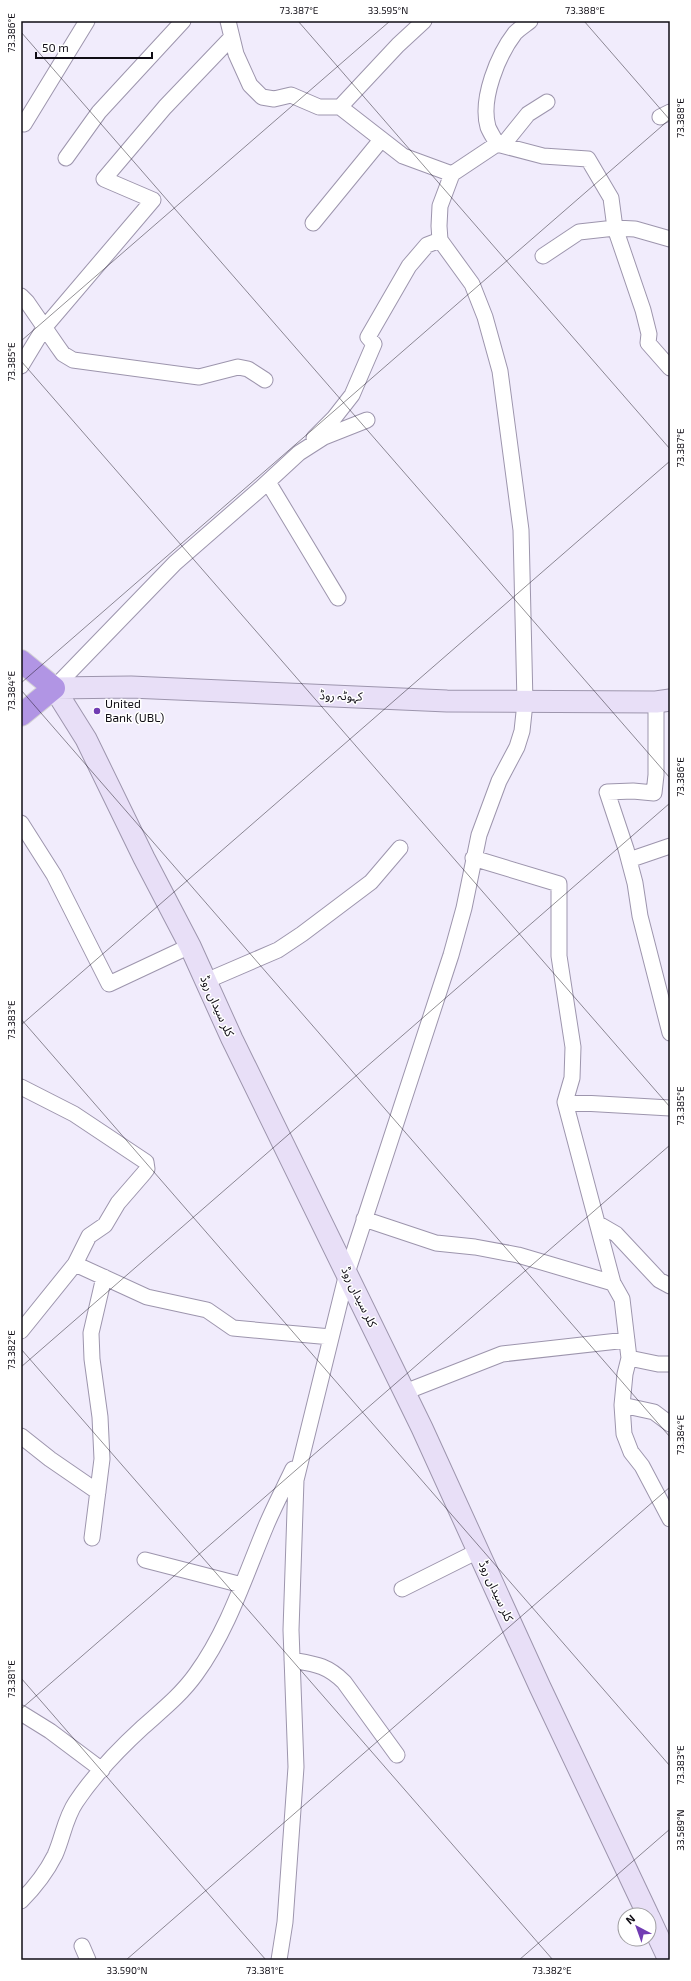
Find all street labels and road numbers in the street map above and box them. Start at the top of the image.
street label: کہوٹہ روڈ [319,687,364,705]
street label: کلر سیداں روڈ [197,973,238,1040]
street label: کلر سیداں روڈ [338,1264,381,1330]
street label: کلر سیداں روڈ [476,1558,518,1625]

